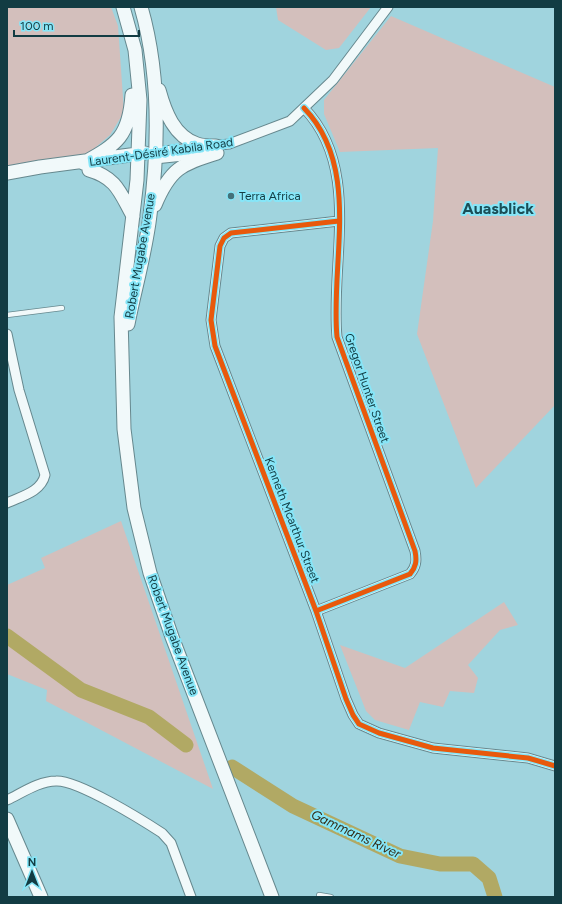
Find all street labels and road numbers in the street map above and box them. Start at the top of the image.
street label: Laurent-Désiré Kabila Road [88,135,234,169]
street label: Robert Mugabe Avenue [122,192,158,320]
street label: Gregor Hunter Street [342,331,392,445]
street label: Kenneth Mcarthur Street [262,455,323,585]
street label: Robert Mugabe Avenue [145,573,201,697]

